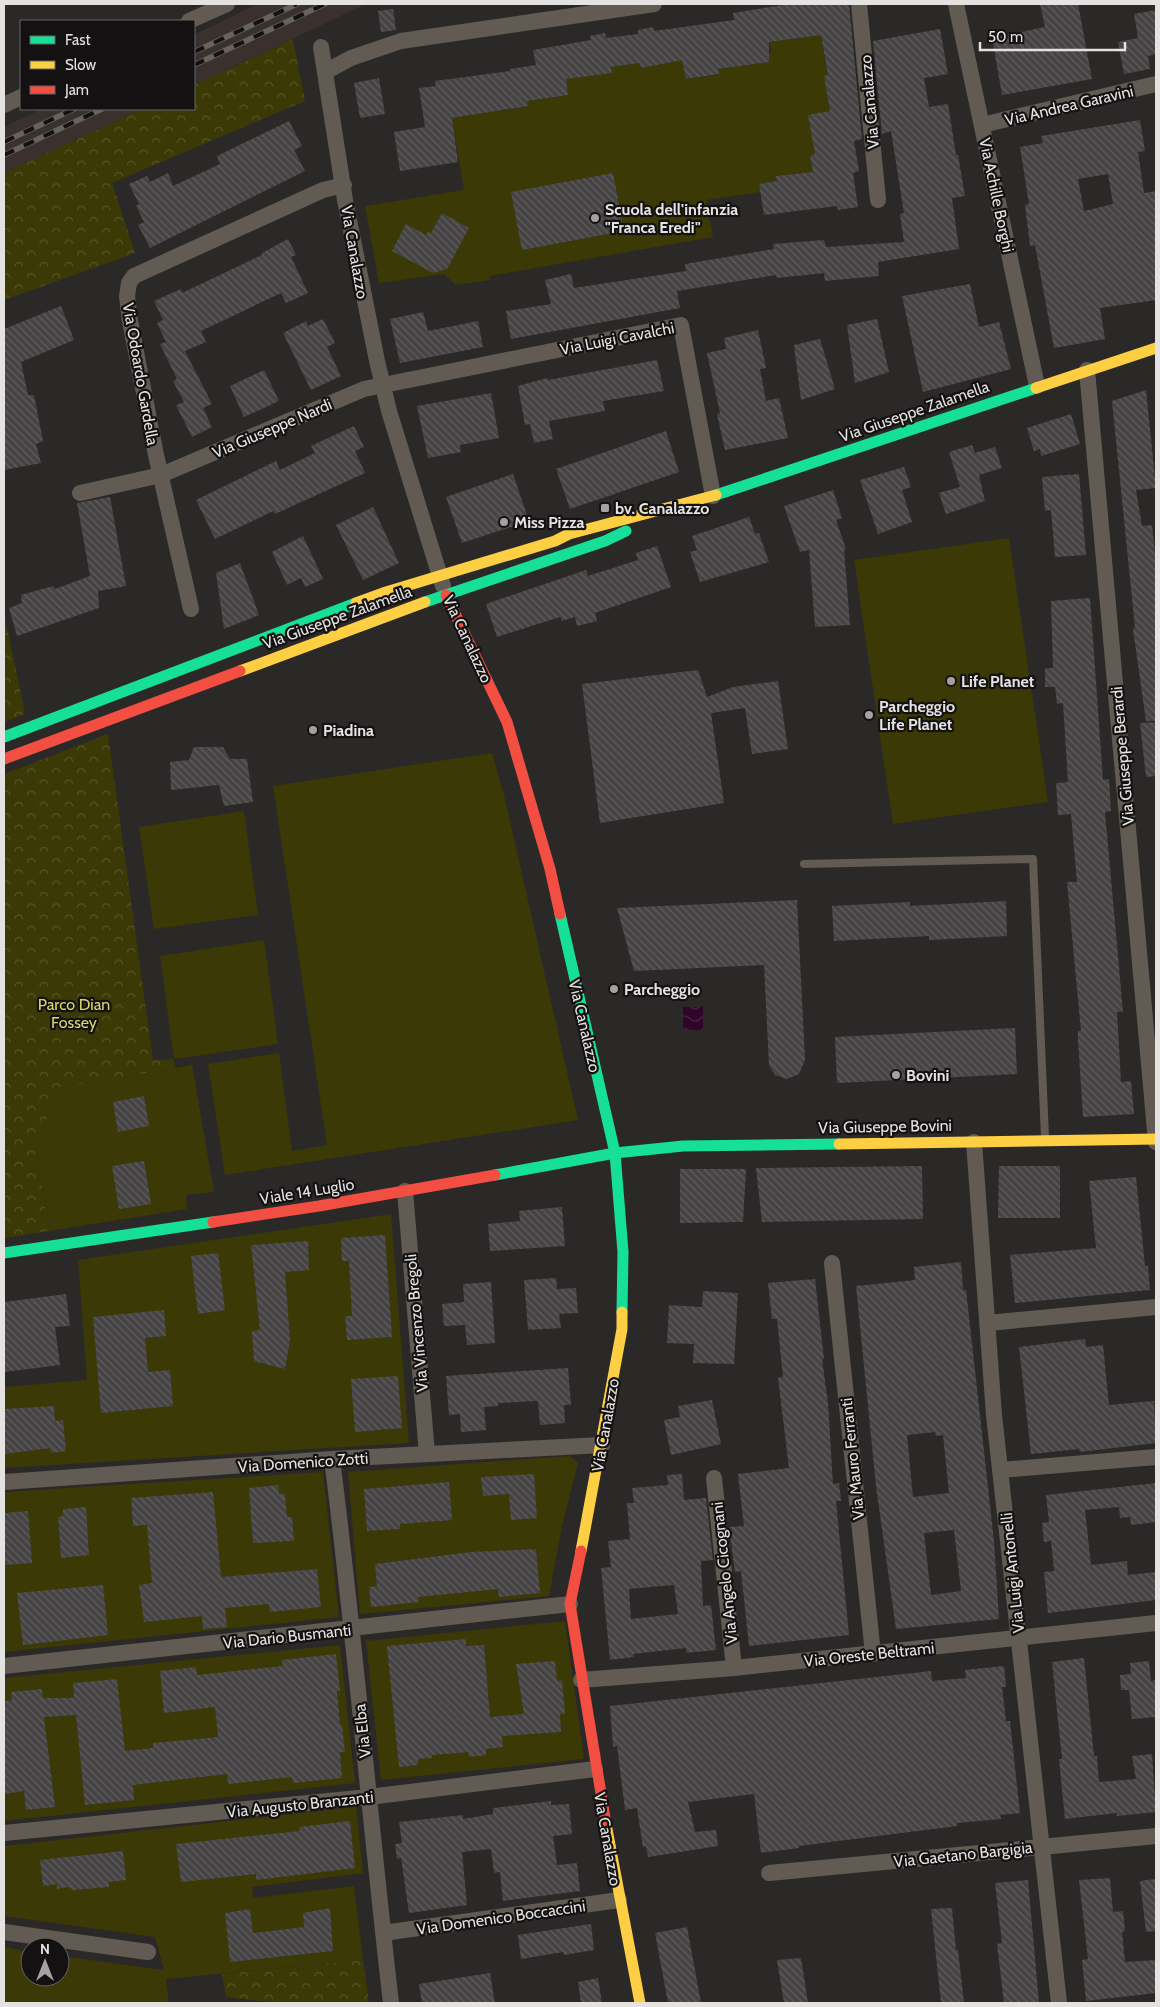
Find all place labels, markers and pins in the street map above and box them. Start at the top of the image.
place label: Scuola dell'infanzia "Franca Eredi" [605,200,738,237]
marker: Scuola dell'infanzia "Franca Eredi" [589,212,601,224]
place label: bv. Canalazzo [615,499,709,518]
marker: bv. Canalazzo [599,502,611,514]
place label: Miss Pizza [514,513,585,532]
marker: Miss Pizza [498,516,510,528]
place label: Life Planet [961,672,1035,691]
marker: Life Planet [945,675,957,687]
place label: Parcheggio Life Planet [879,697,955,734]
marker: Parcheggio Life Planet [863,709,875,721]
place label: Piadina [323,721,374,740]
marker: Piadina [307,724,319,736]
place label: Parcheggio [624,980,700,999]
marker: Parcheggio [608,983,620,995]
place label: Bovini [906,1066,949,1085]
marker: Bovini [890,1069,902,1081]

